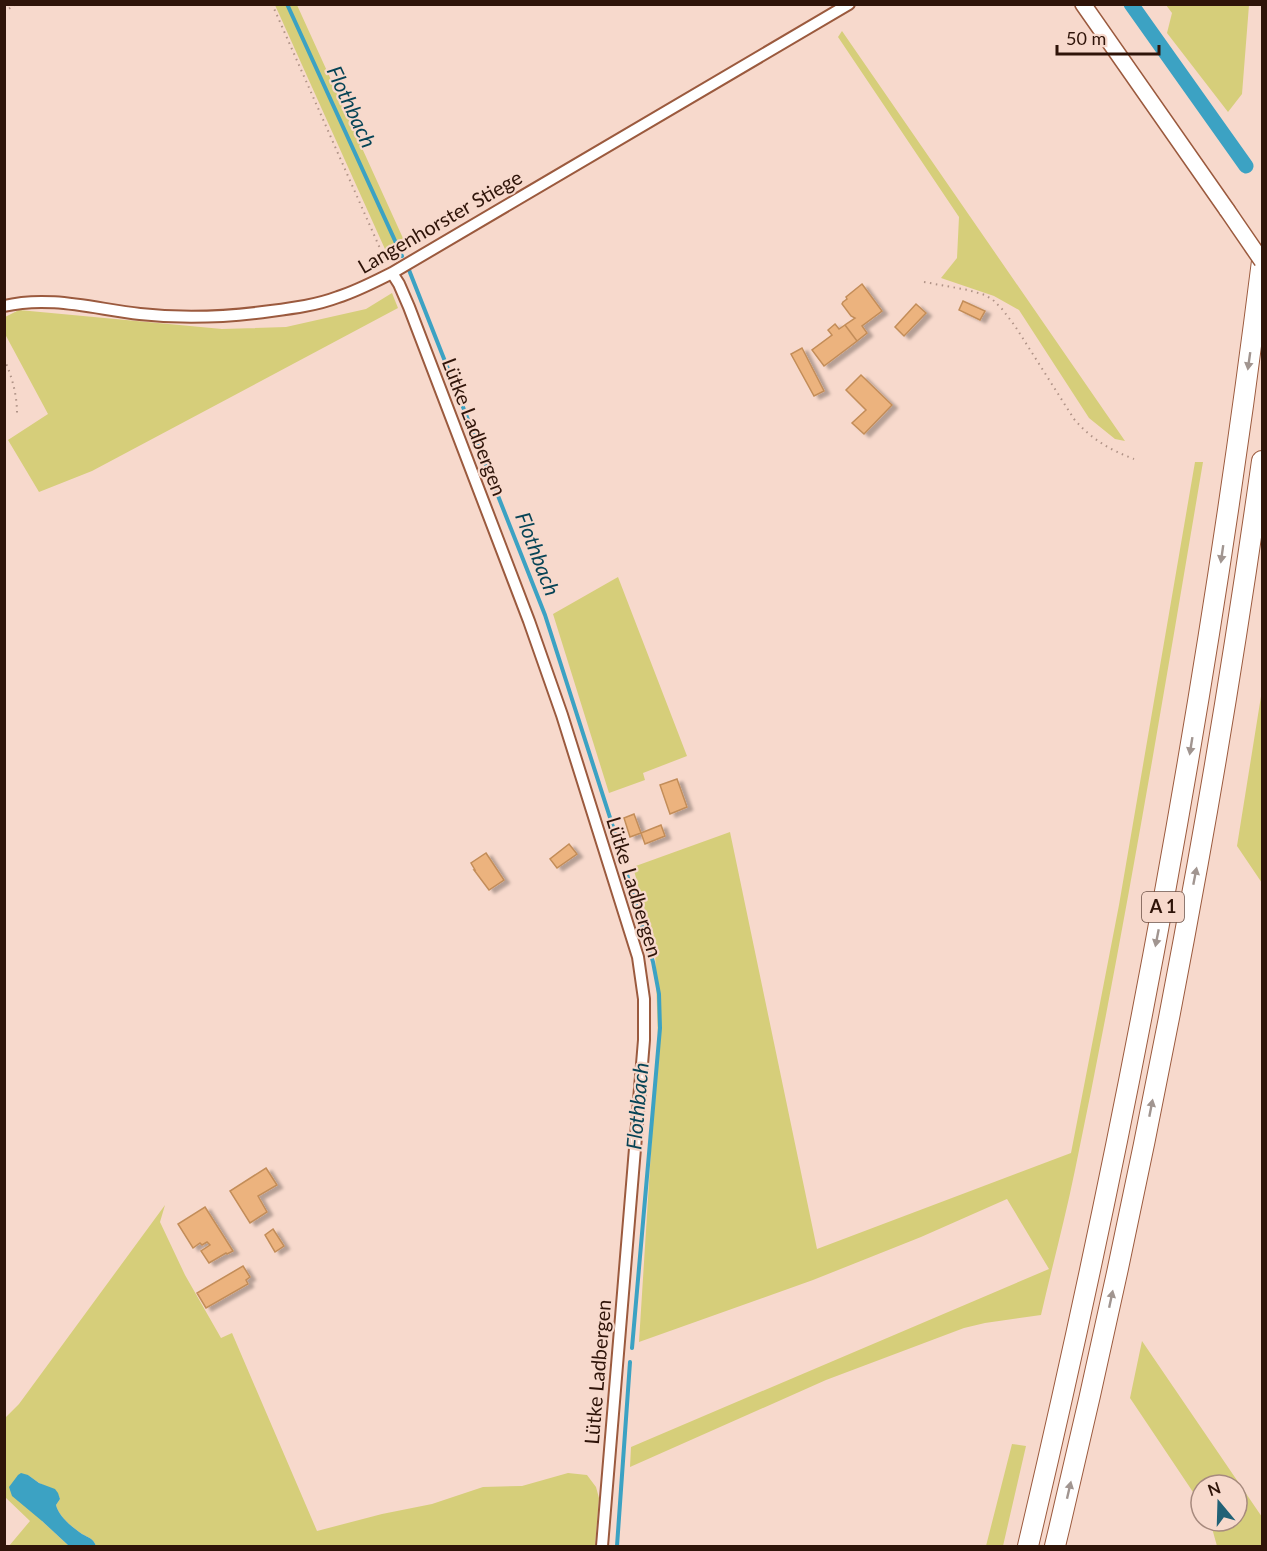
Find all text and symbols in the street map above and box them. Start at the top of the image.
scale bar [1057,18,1159,56]
text: 50 m [1066,27,1106,49]
water label: Flothbach [323,61,382,151]
street label: Langenhorster Stiege [353,164,526,278]
one-way arrow [1245,351,1254,370]
street label: Lütke Ladbergen [438,354,512,499]
water label: Flothbach [511,508,566,599]
one-way arrow [1217,544,1226,563]
one-way arrow [1186,737,1195,756]
street label: Lütke Ladbergen [602,814,668,960]
one-way arrow [1191,866,1200,885]
road number: A 1 [1142,892,1184,922]
one-way arrow [1152,929,1161,948]
water label: Flothbach [620,1061,653,1150]
one-way arrow [1147,1099,1156,1118]
one-way arrow [1107,1290,1116,1309]
street label: Lütke Ladbergen [579,1298,615,1445]
north arrow [1189,1473,1249,1533]
text: N [1205,1477,1223,1499]
one-way arrow [1064,1480,1074,1499]

